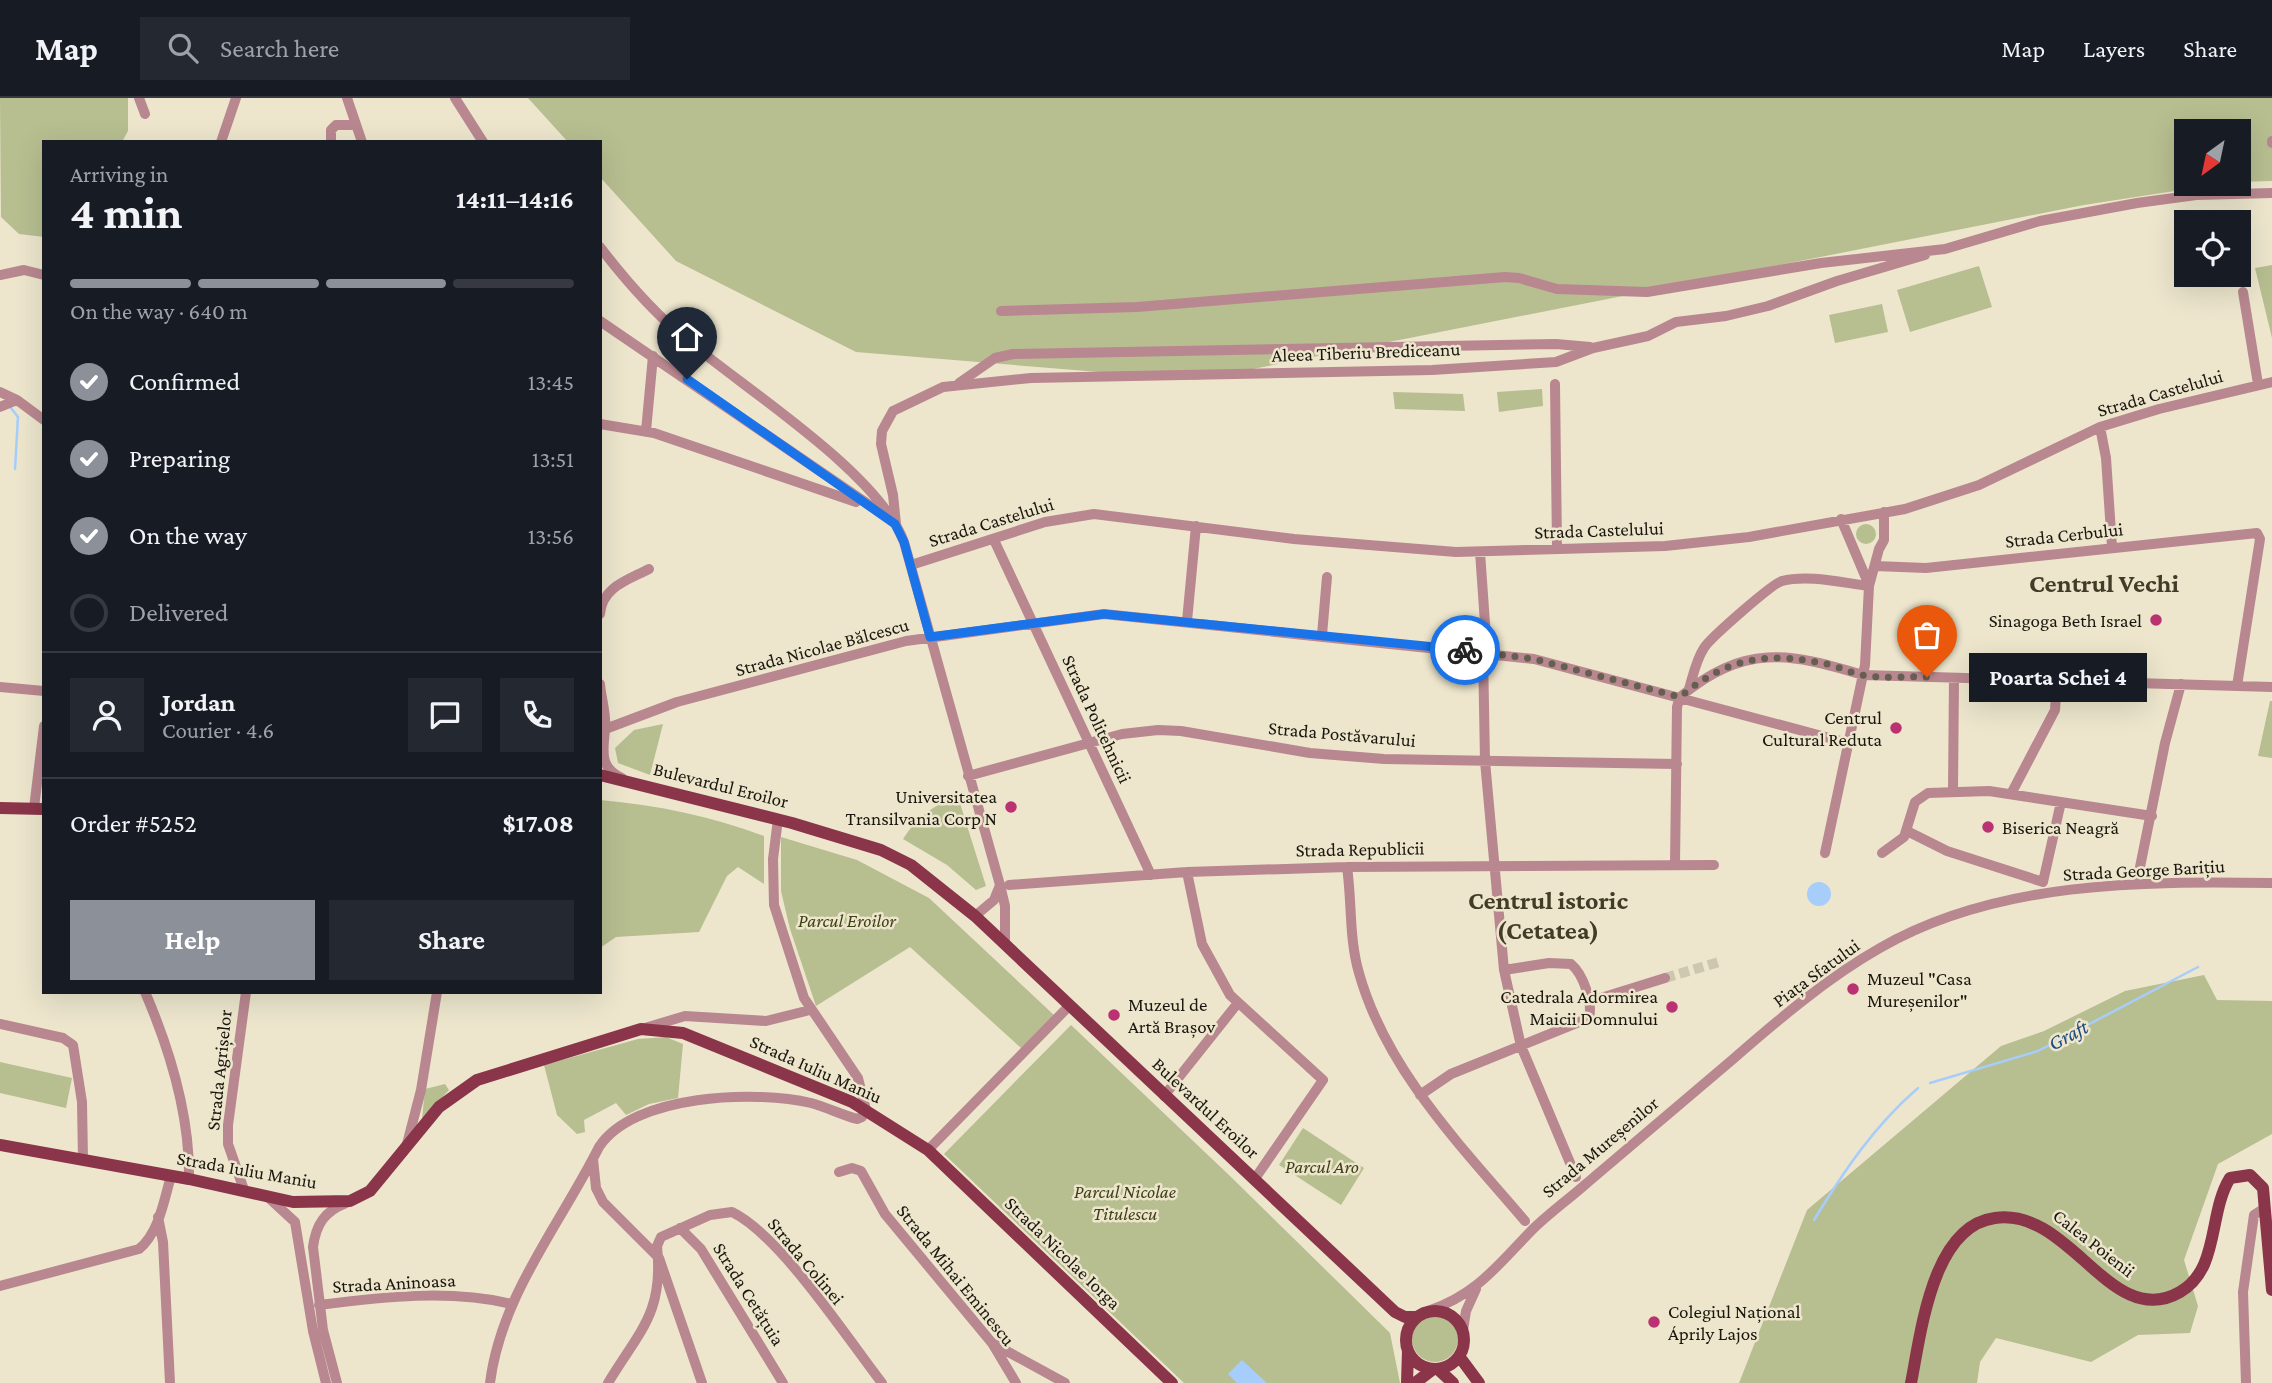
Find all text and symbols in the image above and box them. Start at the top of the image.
search box [140,17,630,80]
icon: search [164,29,202,67]
text: Map [35,30,98,67]
text: Search here [220,34,339,63]
text: Map [2001,35,2045,62]
text: Layers [2083,35,2145,62]
text: Share [2183,35,2237,62]
north arrow [2174,119,2250,196]
map controls [2174,119,2251,287]
text: Arriving in [70,161,168,187]
text: 14:11–14:16 [456,185,574,214]
text: 4 min [70,187,182,238]
button: locate [2174,210,2251,287]
text: On the way · 640 m [70,298,248,324]
pin [657,307,717,379]
icon: home [668,318,706,356]
street label: Aleea Tiberiu Brediceanu [1271,338,1461,366]
icon: check [70,363,108,401]
street label: Strada Castelului [2095,365,2225,421]
text: Confirmed [129,367,240,396]
text: 13:45 [528,369,574,395]
icon: check [70,440,108,478]
text: Preparing [129,444,230,473]
text: 13:51 [532,446,574,472]
street label: Strada Castelului [926,493,1056,551]
icon: check [70,517,108,555]
street label: Strada Castelului [1534,517,1664,543]
street label: Strada Cerbului [2004,518,2124,552]
text: On the way [129,521,247,550]
text: 13:56 [528,523,574,549]
district label: Centrul Vechi [2029,569,2179,598]
text: Delivered [129,598,228,627]
pin [1897,605,1957,677]
place label: Sinagoga Beth Israel [1989,610,2142,631]
marker: Sinagoga Beth Israel [2148,612,2164,628]
street label: Strada Nicolae Bălcescu [733,614,911,680]
courier [1430,615,1500,685]
icon: bag [1908,616,1946,654]
icon: bike [1446,631,1484,669]
street label: Strada Politehnicii [1058,652,1136,786]
callout: Poarta Schei 4 [1969,652,2148,702]
text: Poarta Schei 4 [1989,664,2127,690]
button: person [70,678,144,752]
button: chat [408,678,482,752]
button: phone [500,678,574,752]
text: Jordan [162,688,236,717]
place label: Centrul Cultural Reduta [1762,707,1882,750]
text: Courier · 4.6 [162,717,274,743]
street label: Strada Postăvarului [1267,717,1417,751]
marker: Centrul Cultural Reduta [1888,720,1904,736]
street label: Bulevardul Eroilor [651,758,791,812]
place label: Universitatea Transilvania Corp N [846,786,997,829]
marker: Universitatea Transilvania Corp N [1003,799,1019,815]
text: Order #5252 [70,809,197,838]
text: $17.08 [502,809,574,838]
place label: Biserica Neagră [2002,817,2119,838]
marker: Biserica Neagră [1980,819,1996,835]
street label: Strada Republicii [1295,837,1425,861]
street label: Strada George Barițiu [2062,855,2226,887]
district label: Centrul istoric (Cetatea) [1468,886,1628,945]
button: Help [70,900,315,980]
button: Share [329,900,574,980]
park label: Parcul Eroilor [798,910,897,931]
street label: Piața Sfatului [1769,935,1864,1013]
place label: Muzeul "Casa Mureșenilor" [1867,968,1972,1013]
marker: Muzeul "Casa Mureșenilor" [1845,981,1861,997]
place label: Catedrala Adormirea Maicii Domnului [1500,986,1658,1029]
place label: Muzeul de Artă Brașov [1128,994,1216,1039]
marker: Catedrala Adormirea Maicii Domnului [1664,999,1680,1015]
marker: Muzeul de Artă Brașov [1106,1007,1122,1023]
street label: Strada Agrișelor [202,1008,238,1132]
water label: Graft [2044,1014,2093,1055]
street label: Strada Iuliu Maniu [747,1031,885,1107]
street label: Bulevardul Eroilor [1148,1053,1264,1163]
street label: Strada Mureșenilor [1538,1092,1664,1203]
street label: Strada Iuliu Maniu [175,1147,319,1193]
park label: Parcul Aro [1285,1156,1359,1177]
park label: Parcul Nicolae Titulescu [1074,1181,1176,1224]
street label: Strada Nicolae Iorga [1001,1192,1125,1314]
street label: Strada Mihai Eminescu [893,1200,1019,1350]
street label: Calea Poienii [2049,1205,2139,1281]
street label: Strada Colinei [764,1213,848,1309]
street label: Strada Cetățuia [707,1239,789,1351]
street label: Strada Aninoasa [332,1269,456,1297]
place label: Colegiul Național Áprily Lajos [1668,1301,1801,1345]
marker: Colegiul Național Áprily Lajos [1646,1314,1662,1330]

